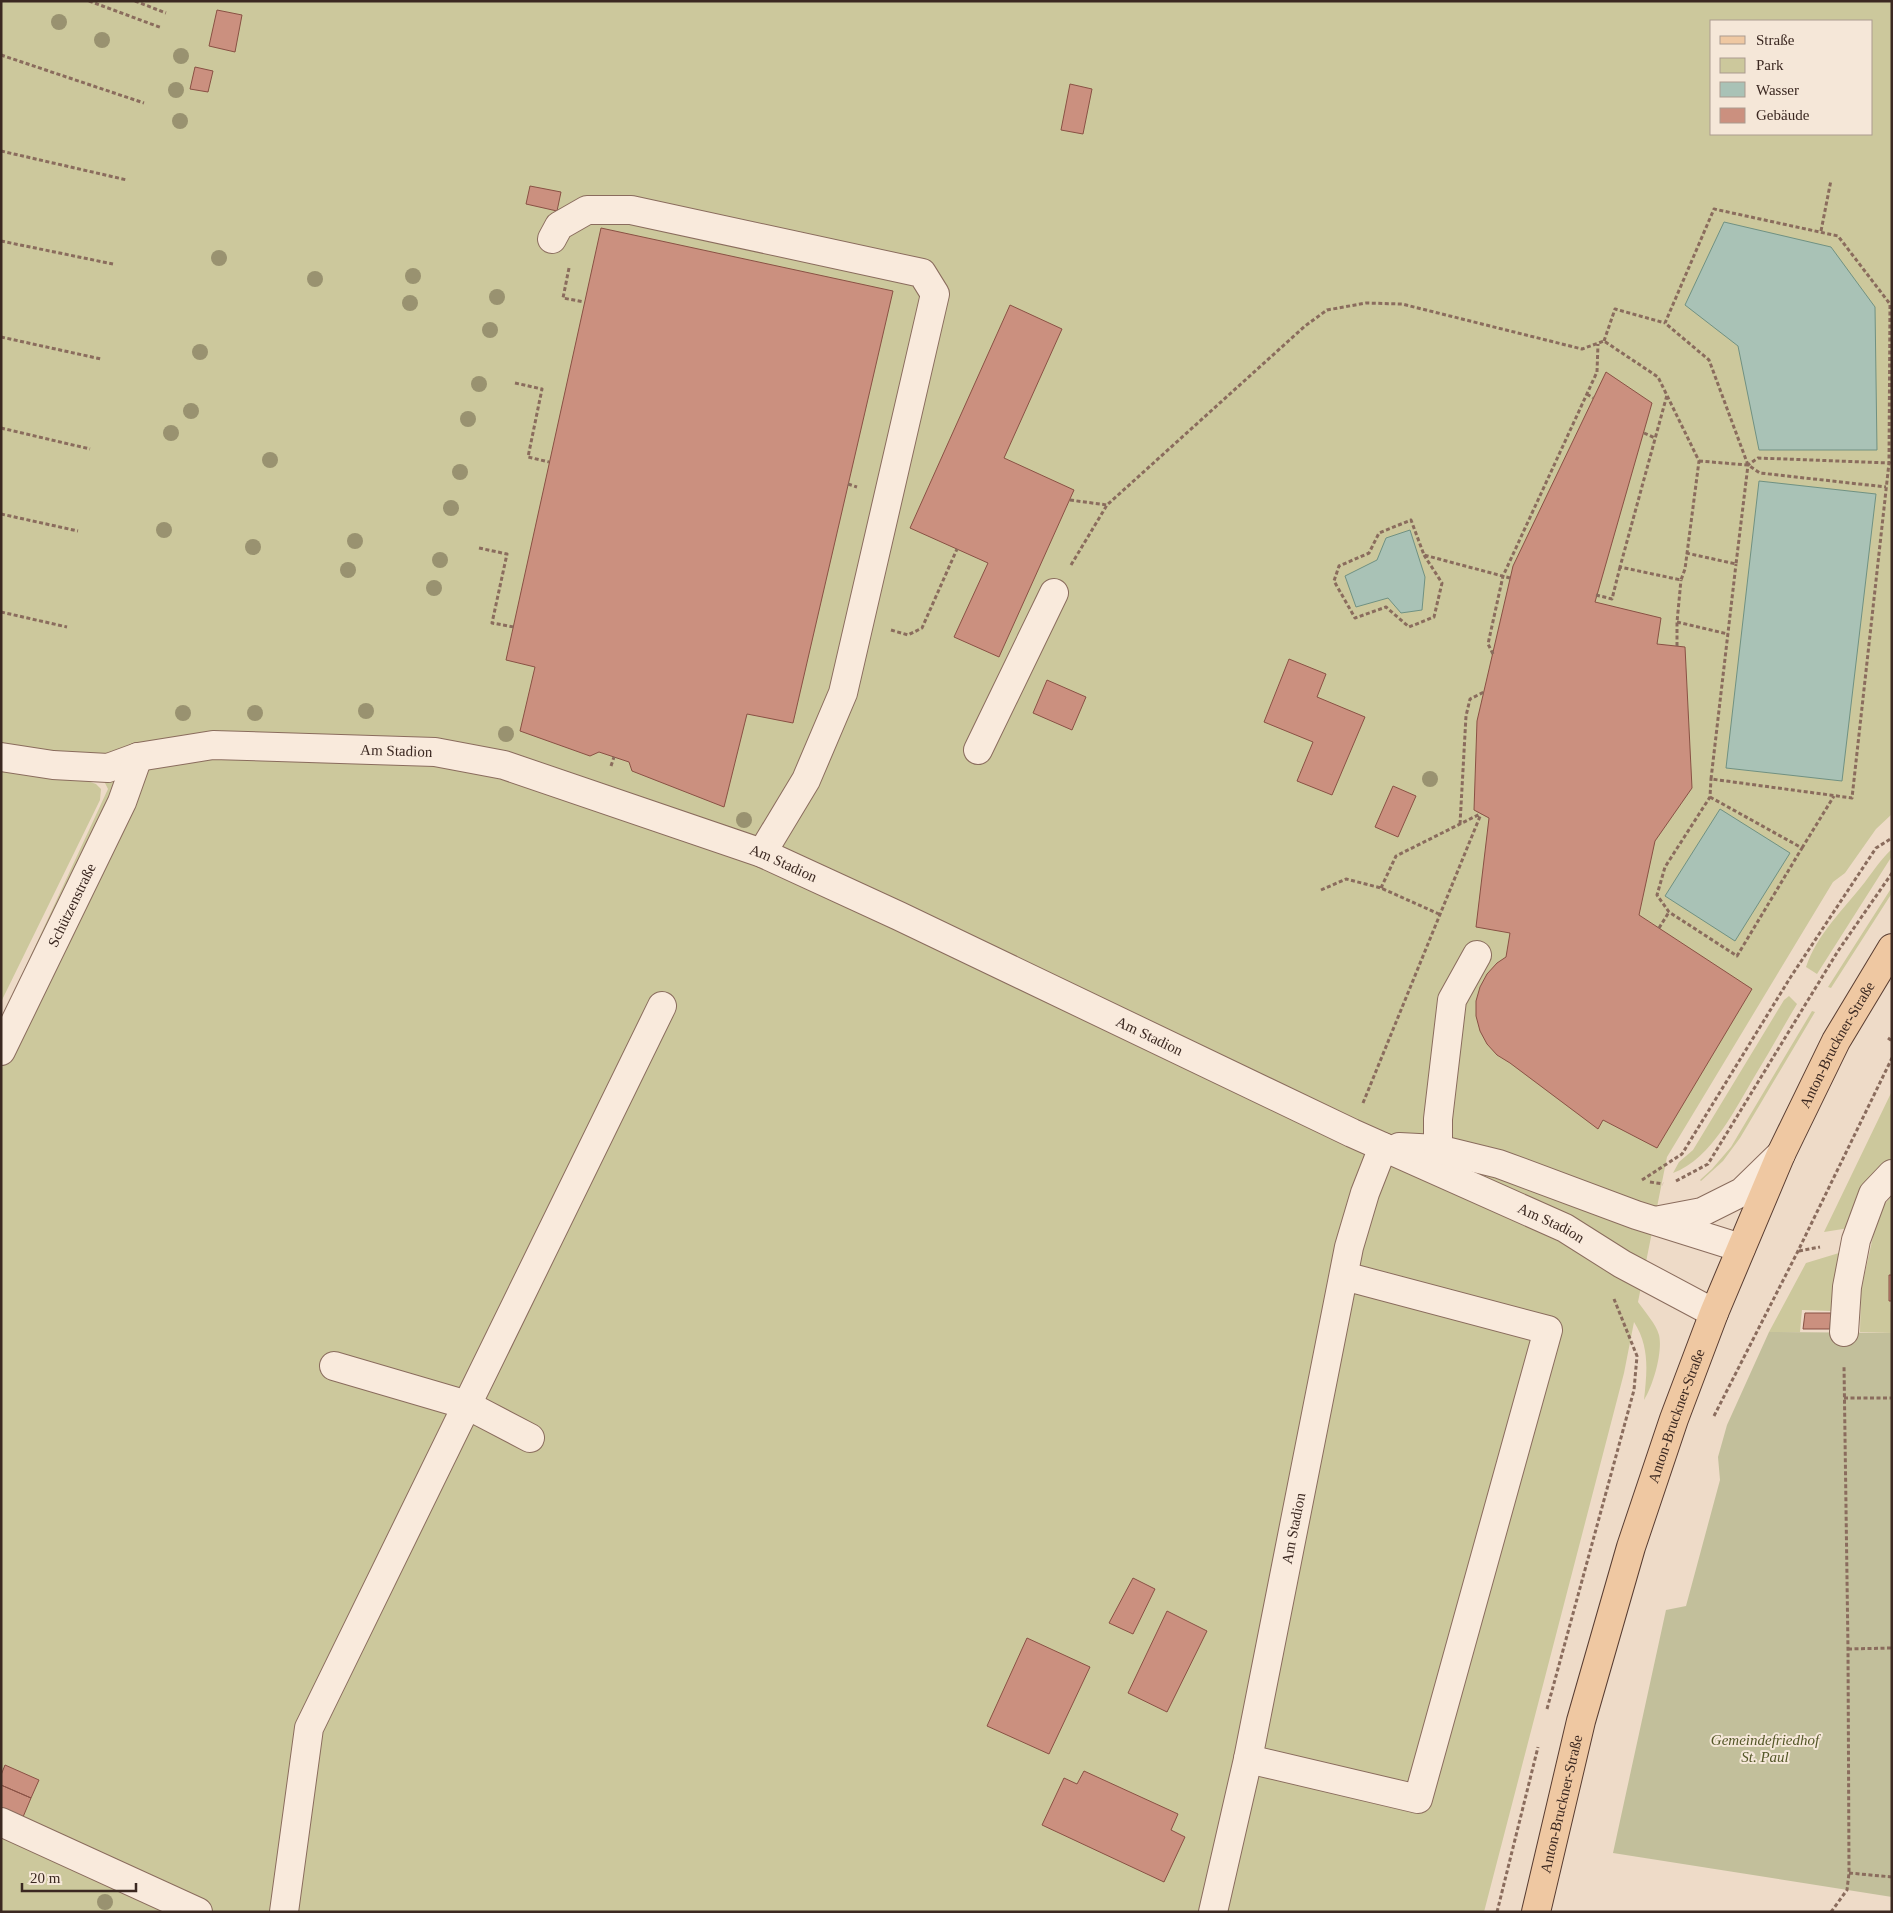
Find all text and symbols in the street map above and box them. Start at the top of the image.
legend [1710,20,1873,135]
text: Straße [1756,32,1795,48]
text: Park [1756,57,1784,73]
text: Wasser [1756,82,1799,98]
text: Gebäude [1756,107,1810,123]
street label: Am Stadion [360,742,433,760]
street label: Am Stadion [748,841,820,885]
street label: Schützenstraße [45,861,99,950]
street label: Anton-Bruckner-Straße [1797,978,1878,1111]
street label: Am Stadion [1113,1013,1186,1059]
street label: Am Stadion [1515,1200,1588,1246]
street label: Anton-Bruckner-Straße [1645,1346,1708,1485]
street label: Am Stadion [1279,1491,1308,1565]
park label: Gemeindefriedhof St. Paul [1711,1732,1821,1765]
street label: Anton-Bruckner-Straße [1537,1733,1586,1875]
scale bar [22,1860,136,1892]
text: 20 m [30,1870,61,1886]

